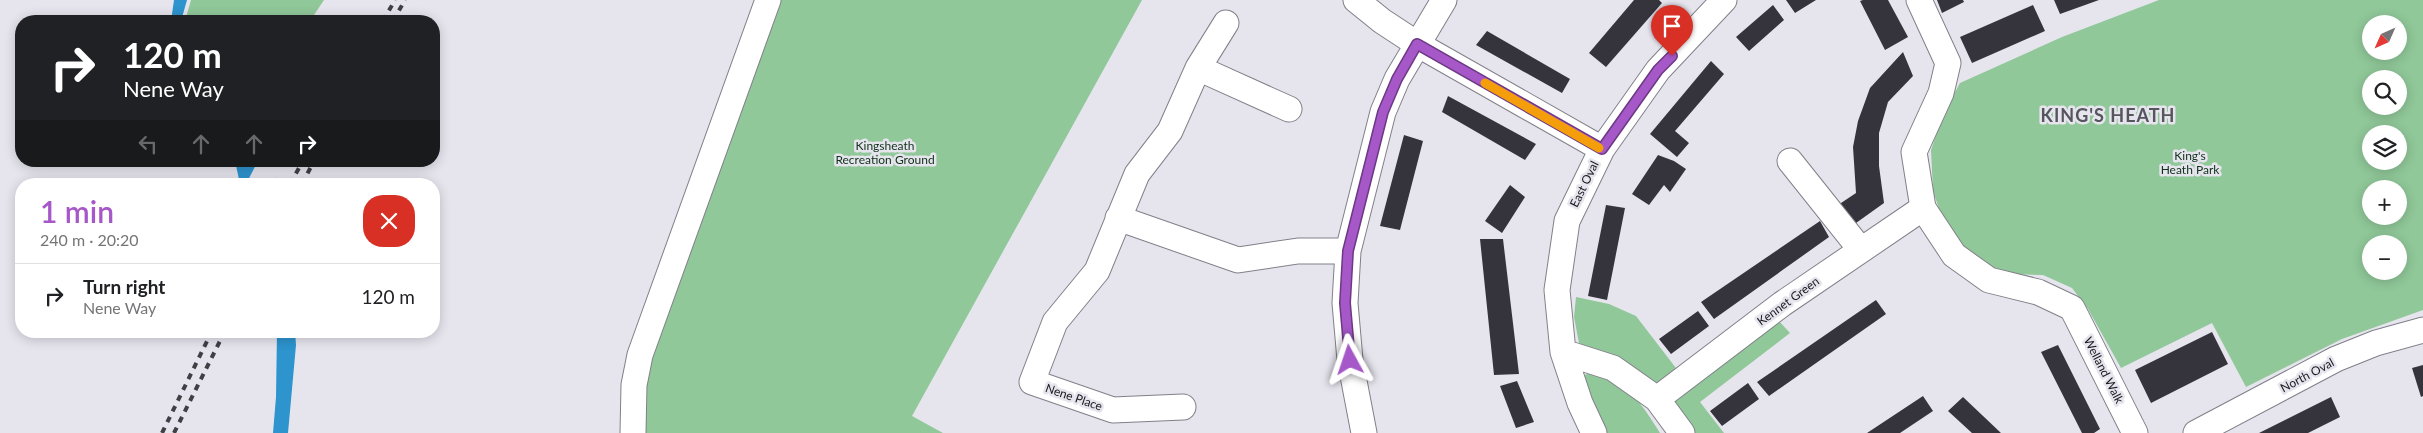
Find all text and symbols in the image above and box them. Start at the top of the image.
pin [1651,5,1693,56]
icon: arrive [1658,12,1686,40]
north arrow [2362,15,2408,60]
map controls [2362,15,2407,280]
text: 120 m [123,33,222,75]
icon: right [40,35,105,100]
button: search [2362,70,2407,115]
text: Nene Way [123,75,224,102]
district label: KING'S HEATH [2041,104,2175,126]
button: layers [2362,125,2407,170]
icon: left [134,130,162,158]
icon: ahead [187,130,215,158]
icon: ahead [240,130,268,158]
icon: right [293,130,321,158]
park label: Kingsheath Recreation Ground [835,138,935,167]
park label: King's Heath Park [2161,148,2220,177]
street label: East Oval [1566,158,1602,210]
button: + [2362,180,2407,225]
text: 1 min [40,193,114,229]
button: close [363,195,415,247]
text: 240 m · 20:20 [40,230,139,249]
button: − [2362,235,2407,280]
street label: Kennet Green [1754,273,1822,329]
text: Turn right [83,275,165,298]
icon: right [40,282,68,310]
text: 120 m [361,285,415,308]
text: Nene Way [83,298,156,317]
position arrow [1323,333,1375,385]
street label: Welland Walk [2081,334,2128,407]
street label: North Oval [2278,355,2336,395]
street label: Nene Place [1044,380,1104,414]

